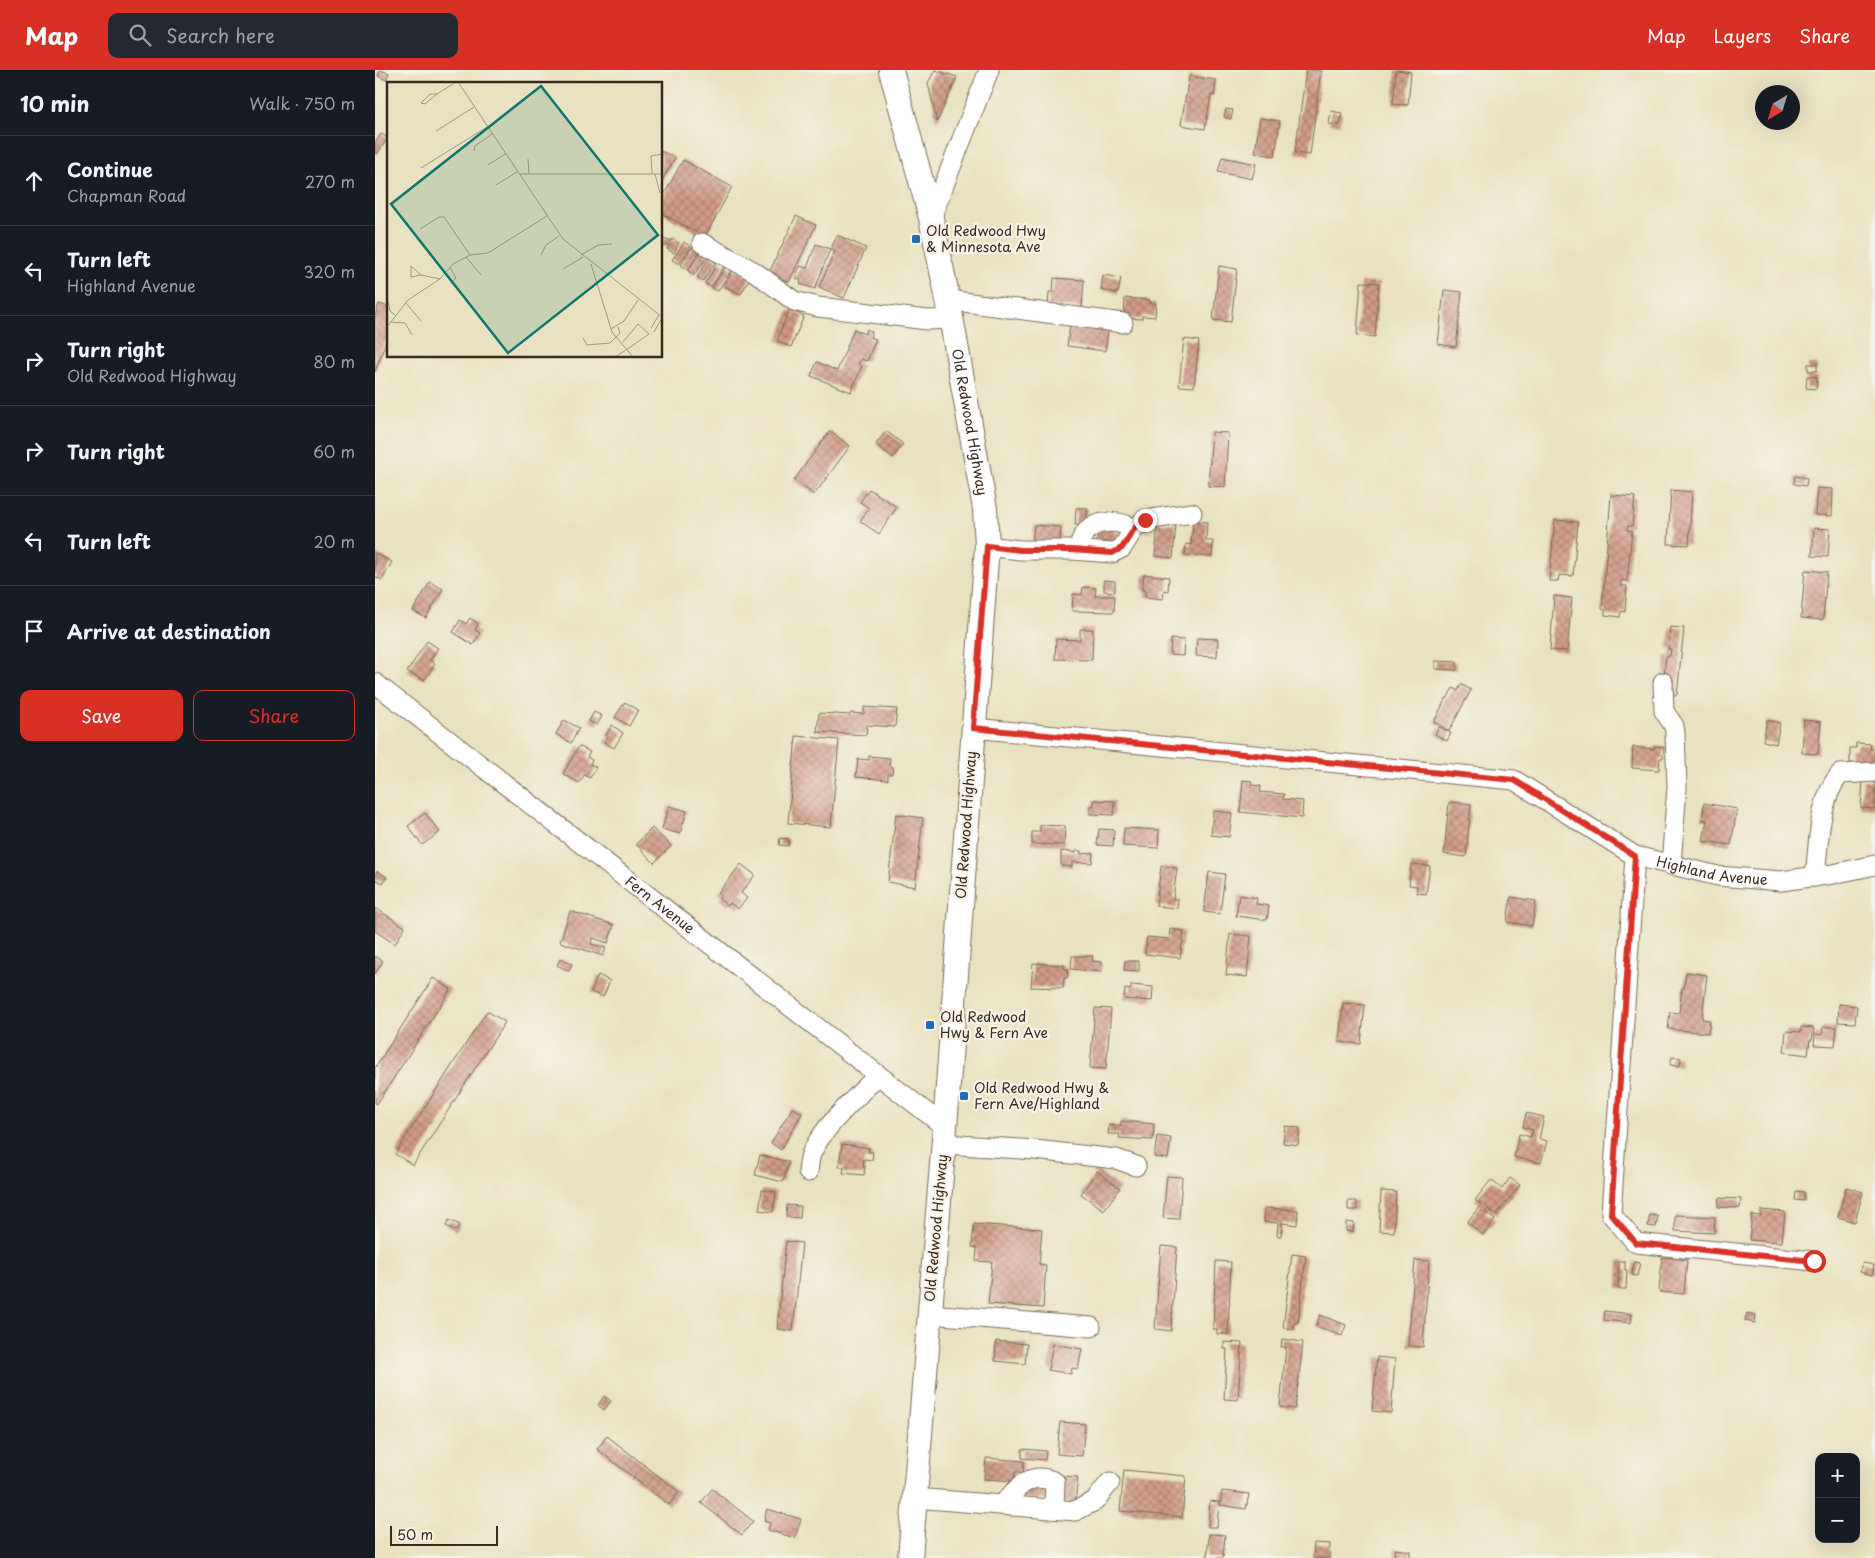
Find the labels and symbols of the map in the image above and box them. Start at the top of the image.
inset map [387,82,663,358]
north arrow [1755,85,1800,130]
place label: Old Redwood Hwy & Minnesota Ave [926,220,1046,257]
marker: Old Redwood Hwy & Minnesota Ave [910,233,922,245]
street label: Old Redwood Highway [947,347,993,497]
route end [1134,509,1157,532]
street label: Old Redwood Highway [950,750,981,900]
street label: Highland Avenue [1654,851,1769,890]
street label: Fern Avenue [621,871,700,939]
place label: Old Redwood Hwy & Fern Ave [940,1006,1048,1043]
marker: Old Redwood Hwy & Fern Ave [924,1019,936,1031]
place label: Old Redwood Hwy & Fern Ave/Highland [974,1077,1109,1114]
marker: Old Redwood Hwy & Fern Ave/Highland [958,1090,970,1102]
street label: Old Redwood Highway [919,1153,952,1303]
route start [1803,1250,1826,1273]
scale bar [390,1523,497,1546]

